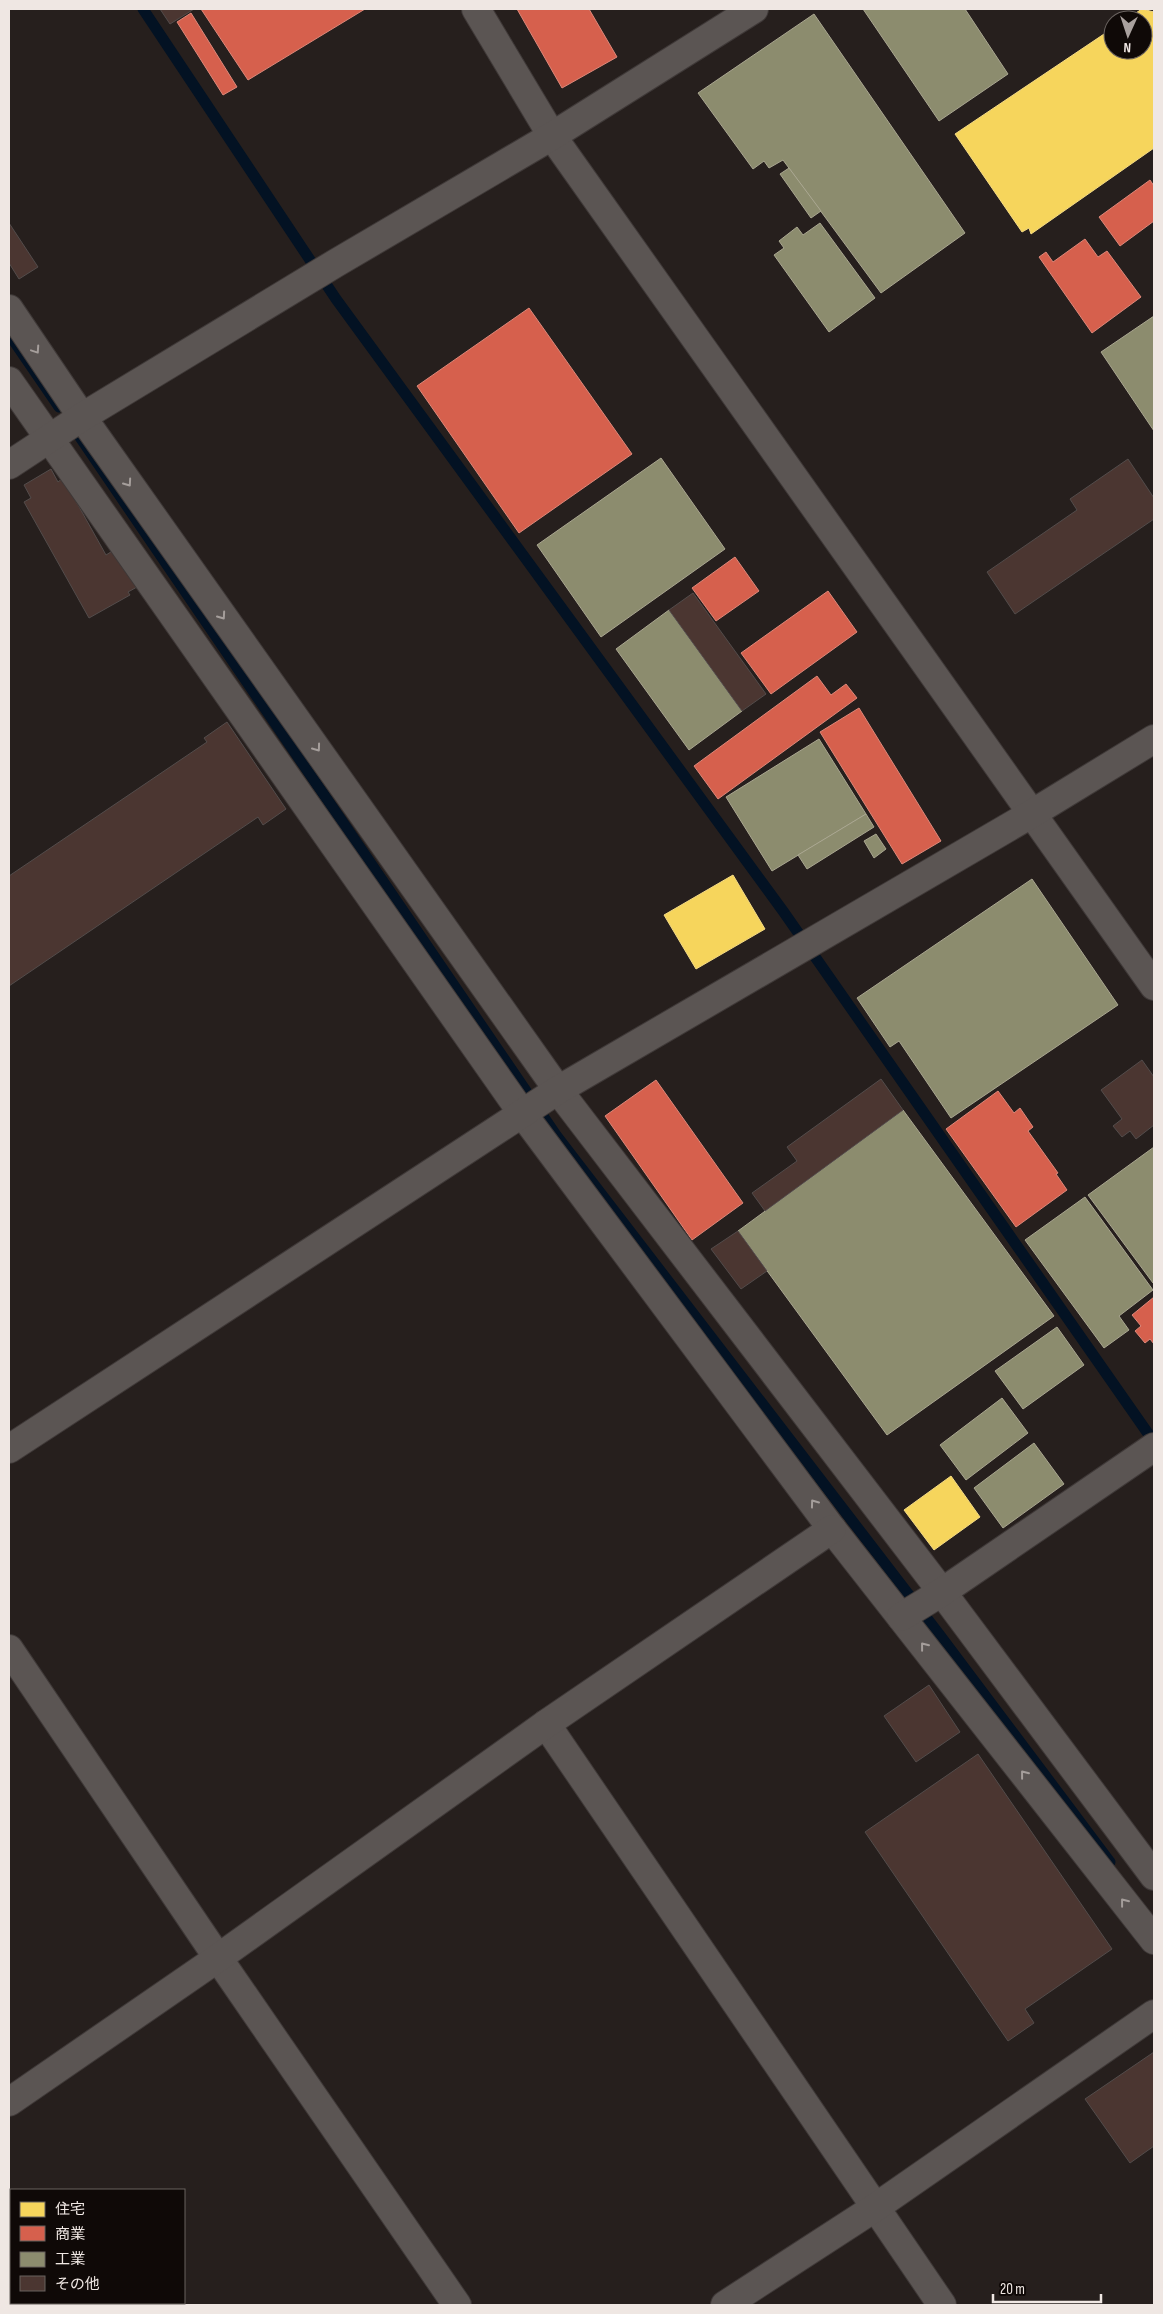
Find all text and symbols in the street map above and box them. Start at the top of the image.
north arrow [1103,10,1153,60]
text: N [1123,39,1132,56]
one-way arrow [30,344,39,353]
one-way arrow [123,477,131,486]
one-way arrow [216,610,225,620]
one-way arrow [311,742,319,751]
one-way arrow [811,1499,820,1509]
one-way arrow [921,1643,929,1652]
one-way arrow [1021,1770,1030,1780]
one-way arrow [1122,1899,1130,1908]
legend [10,2189,185,2304]
text: 住宅 [55,2200,85,2219]
text: 商業 [55,2225,85,2244]
text: 工業 [55,2250,85,2269]
scale bar [993,2272,1100,2304]
text: その他 [55,2275,100,2294]
text: 20 m [1000,2280,1025,2299]

